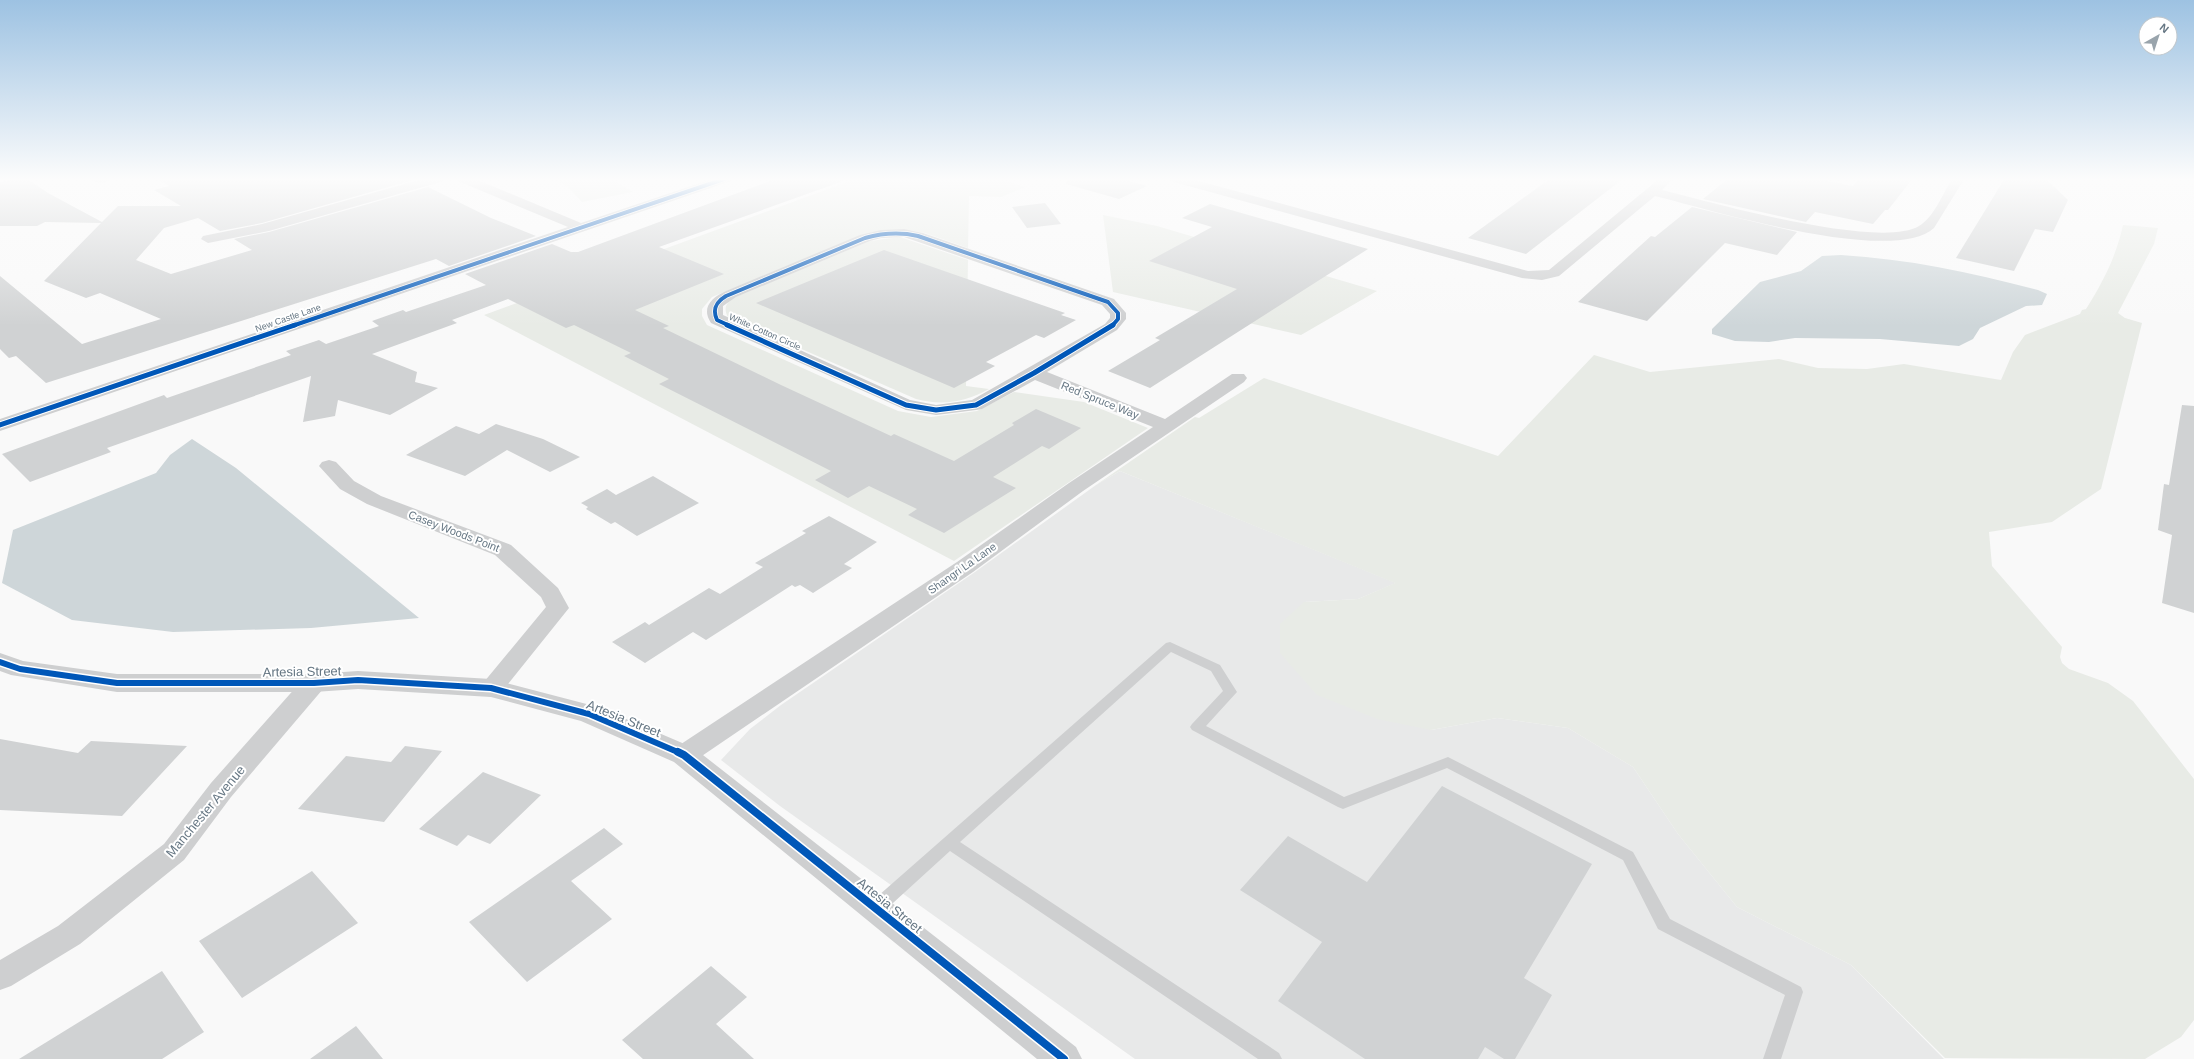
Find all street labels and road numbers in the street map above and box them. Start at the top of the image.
street label: New Castle Lane [254,302,322,334]
street label: White Cotton Circle [728,312,802,352]
street label: Red Spruce Way [1059,379,1141,421]
street label: Casey Woods Point [407,508,501,554]
street label: Shangri La Lane [925,540,999,596]
street label: Artesia Street [263,663,342,680]
street label: Artesia Street [584,697,663,740]
street label: Manchester Avenue [163,763,248,860]
street label: Artesia Street [854,875,925,936]

